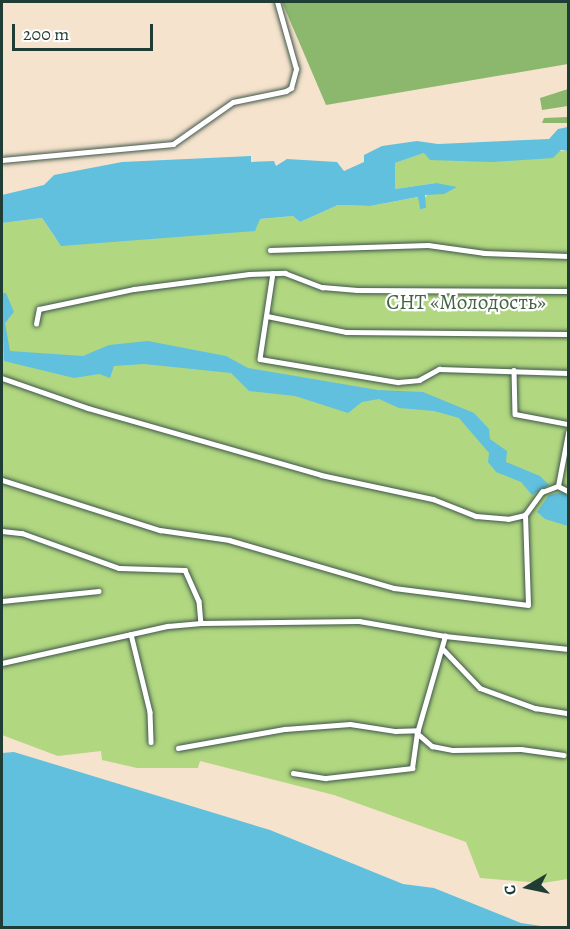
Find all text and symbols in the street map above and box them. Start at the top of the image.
scale bar [15,12,156,50]
text: 200 m [23,22,69,46]
park label: СНТ «Молодость» [386,289,546,315]
north arrow [498,857,558,917]
text: С [499,883,522,896]

